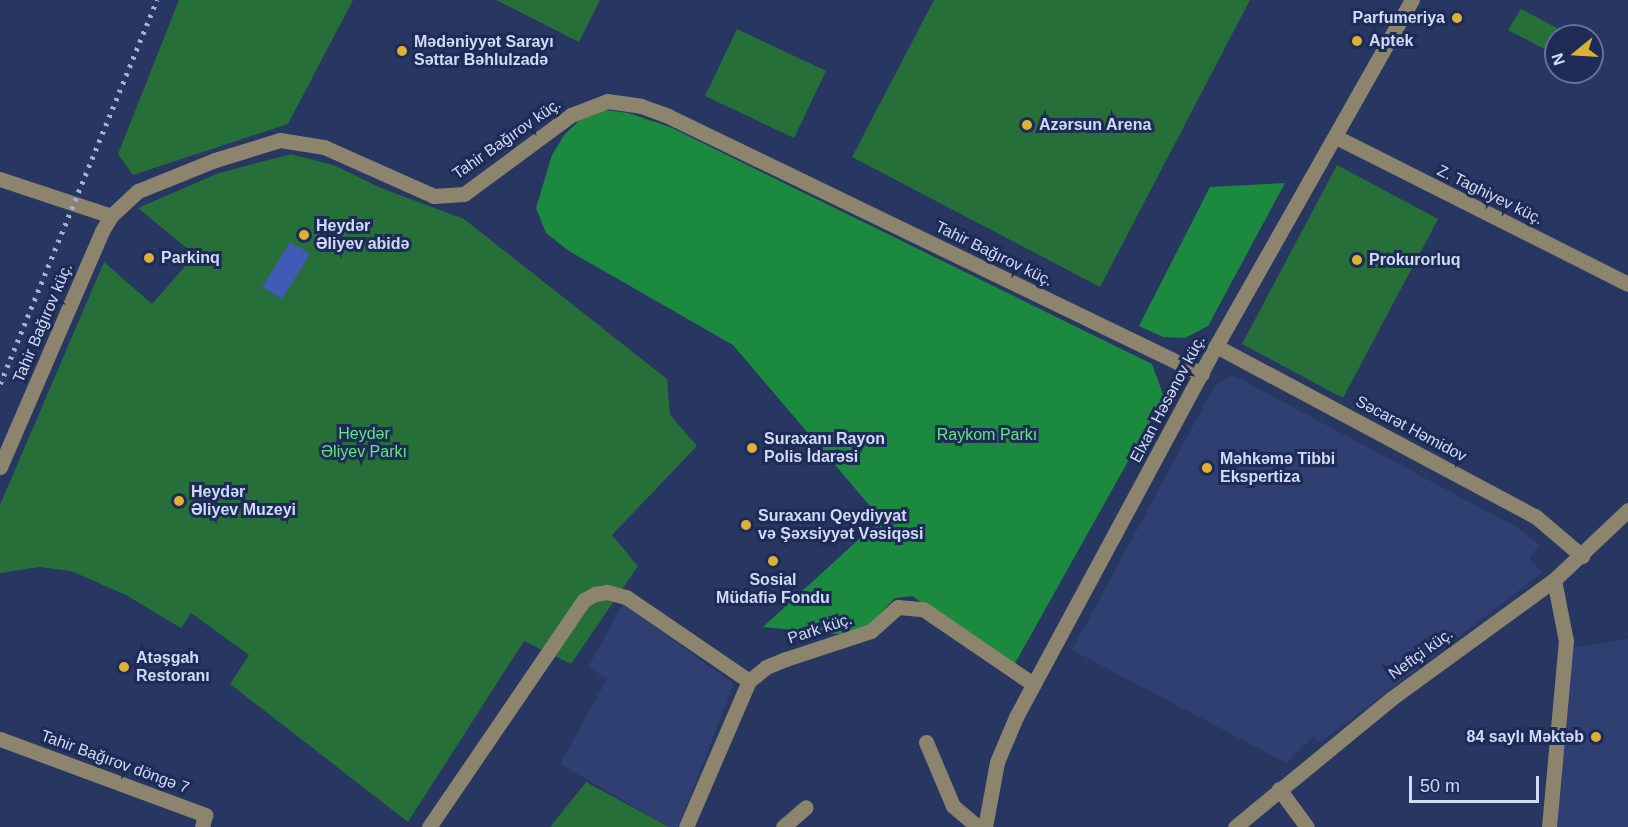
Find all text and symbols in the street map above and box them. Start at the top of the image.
place label: Parfumeriya [1353,8,1445,28]
marker: Parfumeriya [1450,11,1464,25]
north arrow [1544,24,1604,84]
place label: Aptek [1369,31,1413,51]
place label: Mədəniyyət Sarayı Səttar Bəhlulzadə [414,32,554,70]
marker: Aptek [1350,34,1364,48]
marker: Mədəniyyət Sarayı Səttar Bəhlulzadə [395,44,409,58]
text: N [1548,51,1568,67]
street label: Tahir Bağırov küç. [449,94,565,184]
place label: Azərsun Arena [1039,115,1152,135]
marker: Azərsun Arena [1020,118,1034,132]
street label: Z. Taghiyev küç. [1434,161,1546,229]
place label: Heydər Əliyev abidə [316,216,409,254]
street label: Tahir Bağırov küç. [932,217,1056,291]
marker: Heydər Əliyev abidə [297,228,311,242]
place label: Parkinq [161,248,220,268]
place label: Prokurorluq [1369,250,1461,270]
marker: Parkinq [142,251,156,265]
marker: Prokurorluq [1350,253,1364,267]
street label: Tahir Bağırov küç. [9,260,77,386]
street label: Elxan Həsənov küç. [1126,332,1210,466]
street label: Səcarət Həmidov [1352,392,1470,466]
park label: Heydər Əliyev Parkı [321,424,407,462]
park label: Raykom Parkı [937,425,1037,445]
place label: Suraxanı Rayon Polis İdarəsi [764,429,885,467]
marker: Suraxanı Rayon Polis İdarəsi [745,441,759,455]
place label: Məhkəmə Tibbi Ekspertiza [1220,449,1335,487]
marker: Məhkəmə Tibbi Ekspertiza [1198,459,1216,477]
place label: Heydər Əliyev Muzeyi [191,482,296,520]
marker: Heydər Əliyev Muzeyi [172,494,186,508]
place label: Suraxanı Qeydiyyat və Şəxsiyyət Vəsiqəsi [758,506,923,544]
marker: Suraxanı Qeydiyyat və Şəxsiyyət Vəsiqəsi [739,518,753,532]
marker: Sosial Müdafiə Fondu [766,554,780,568]
place label: Sosial Müdafiə Fondu [716,570,830,608]
street label: Park küç. [785,610,855,648]
street label: Neftçi küç. [1385,624,1457,684]
place label: Atəşgah Restoranı [136,648,210,686]
marker: Atəşgah Restoranı [117,660,131,674]
street label: Tahir Bağırov döngə 7 [38,726,192,798]
place label: 84 saylı Məktəb [1467,727,1584,747]
marker: 84 saylı Məktəb [1589,730,1603,744]
scale bar [1412,764,1542,802]
text: 50 m [1420,776,1460,796]

